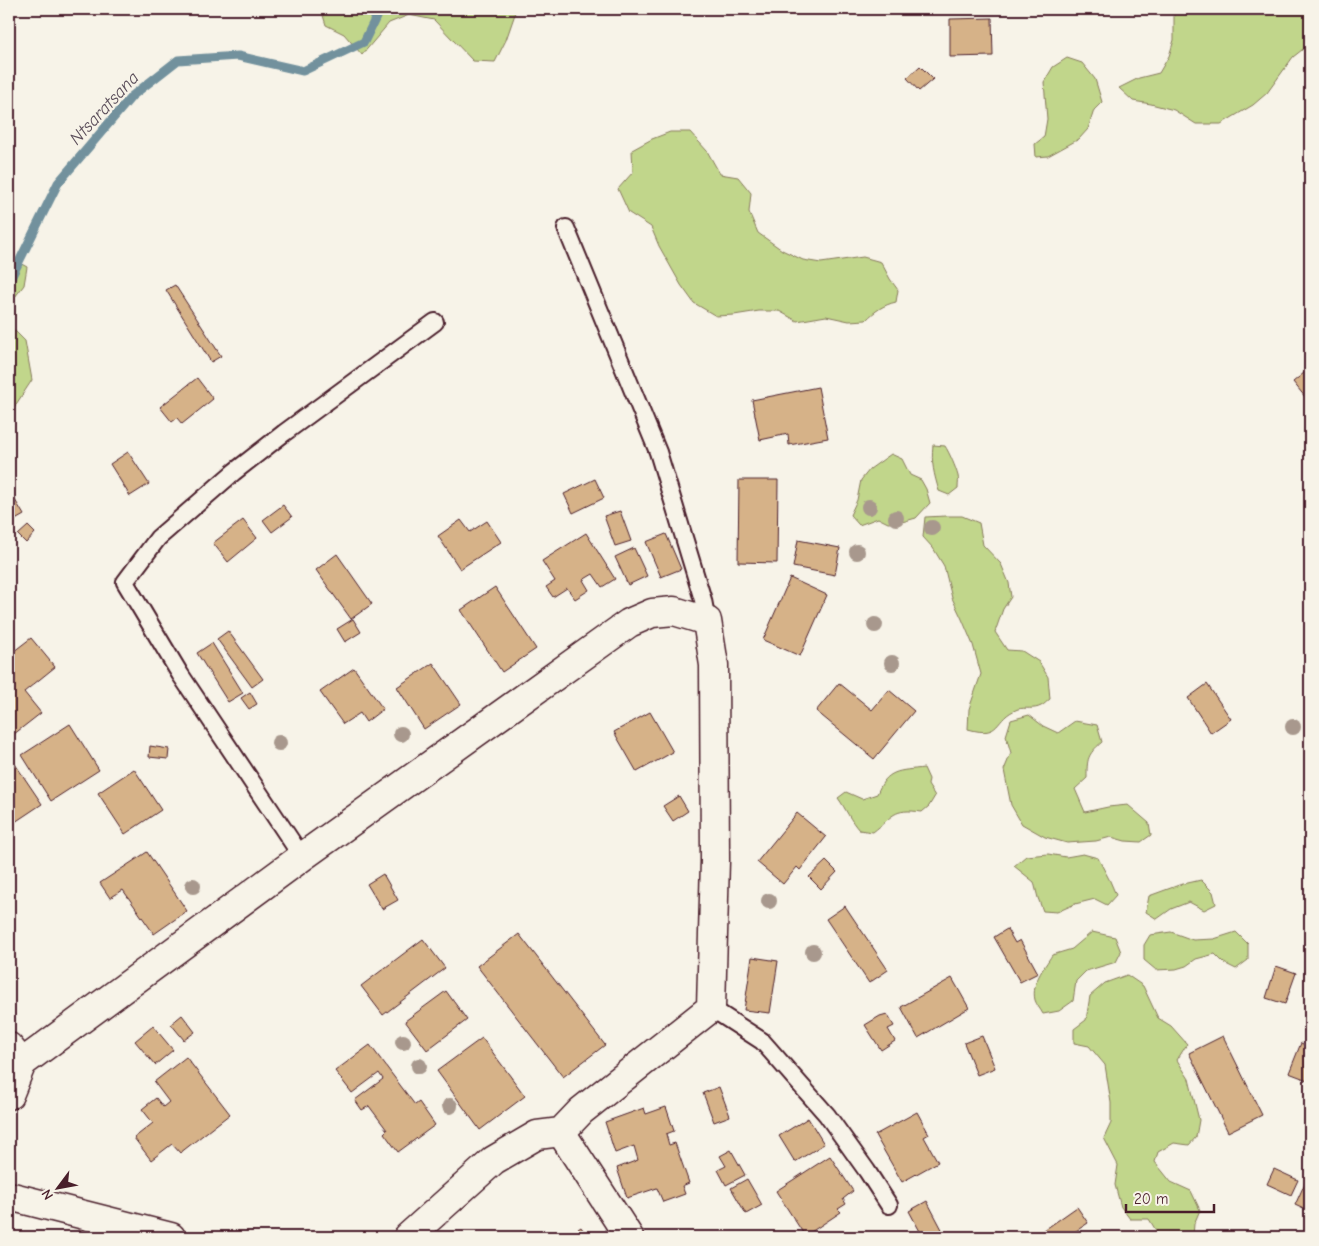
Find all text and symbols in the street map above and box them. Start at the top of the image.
water label: Ntsaratsana [65,68,143,149]
north arrow [32,1164,82,1214]
scale bar [1126,1181,1214,1213]
text: N [38,1186,57,1203]
text: 20 m [1134,1190,1168,1208]

